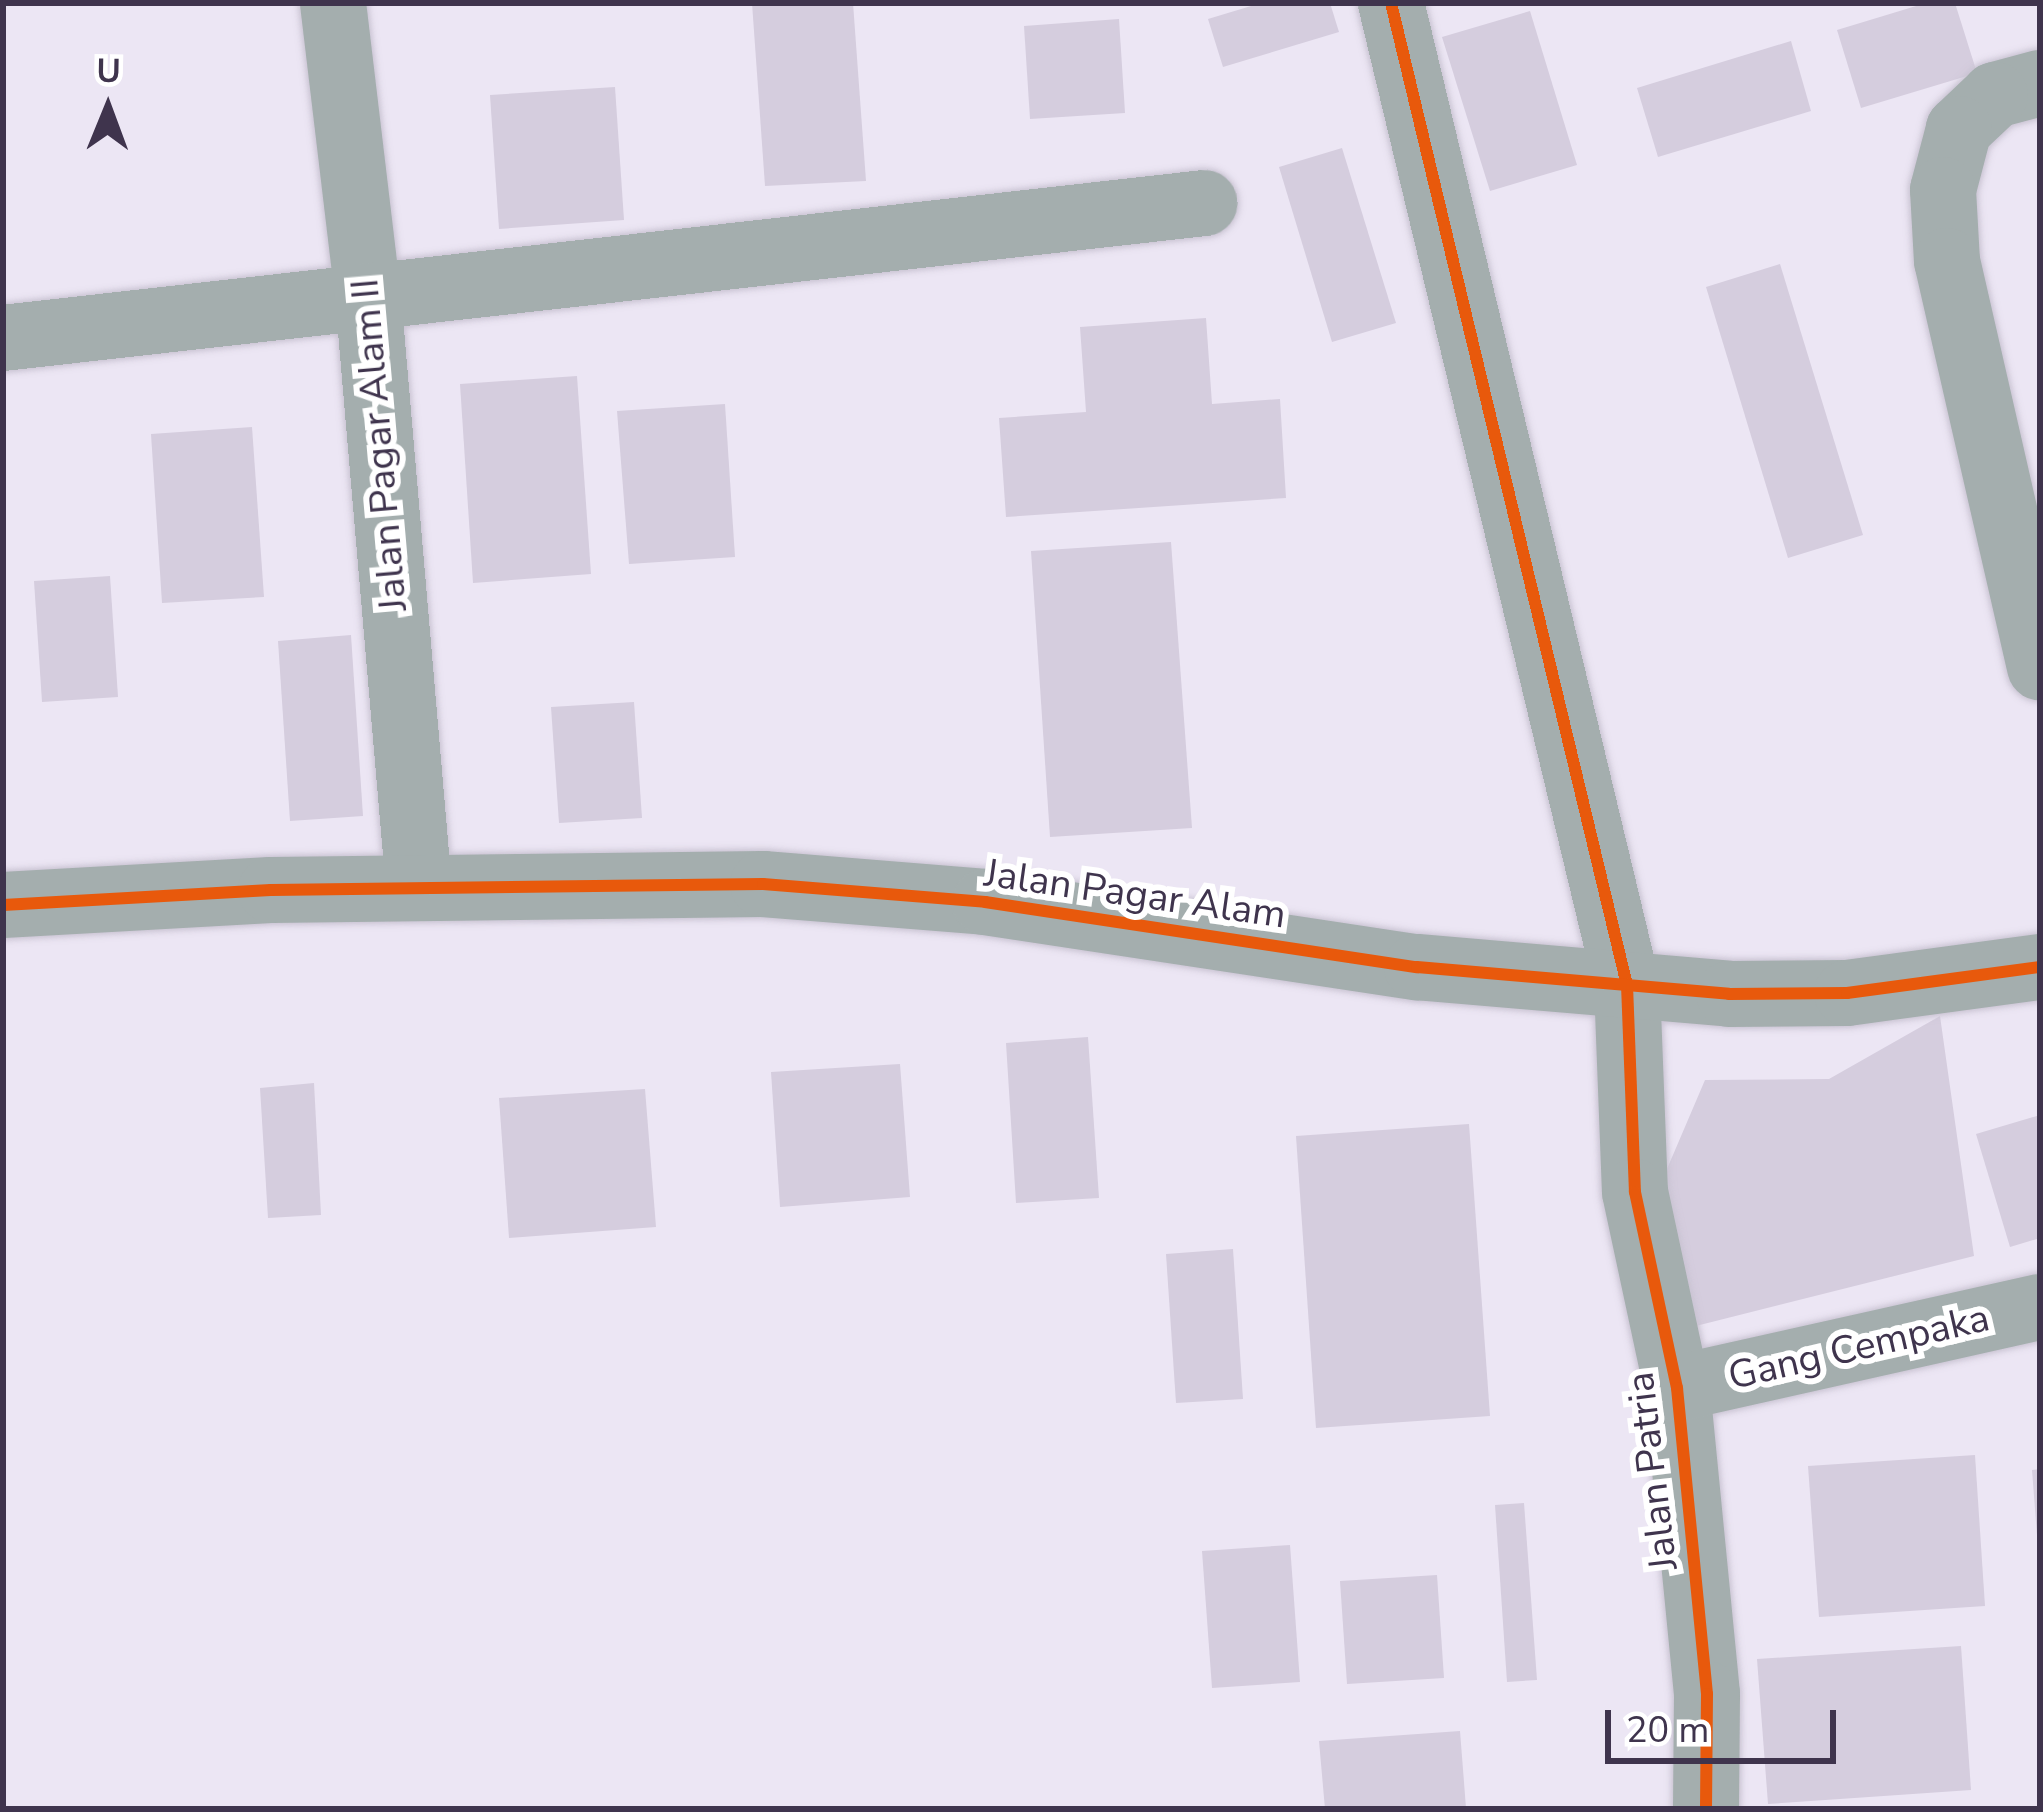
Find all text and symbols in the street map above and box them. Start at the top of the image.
north arrow [48,48,168,168]
text: U [96,49,121,94]
street label: Jalan Pagar Alam II [342,277,418,613]
street label: Jalan Pagar Alam [981,851,1289,939]
street label: Gang Cempaka [1724,1295,1994,1401]
street label: Jalan Patria [1618,1369,1688,1573]
scale bar [1611,1686,1842,1760]
text: 20 m [1626,1706,1709,1755]

